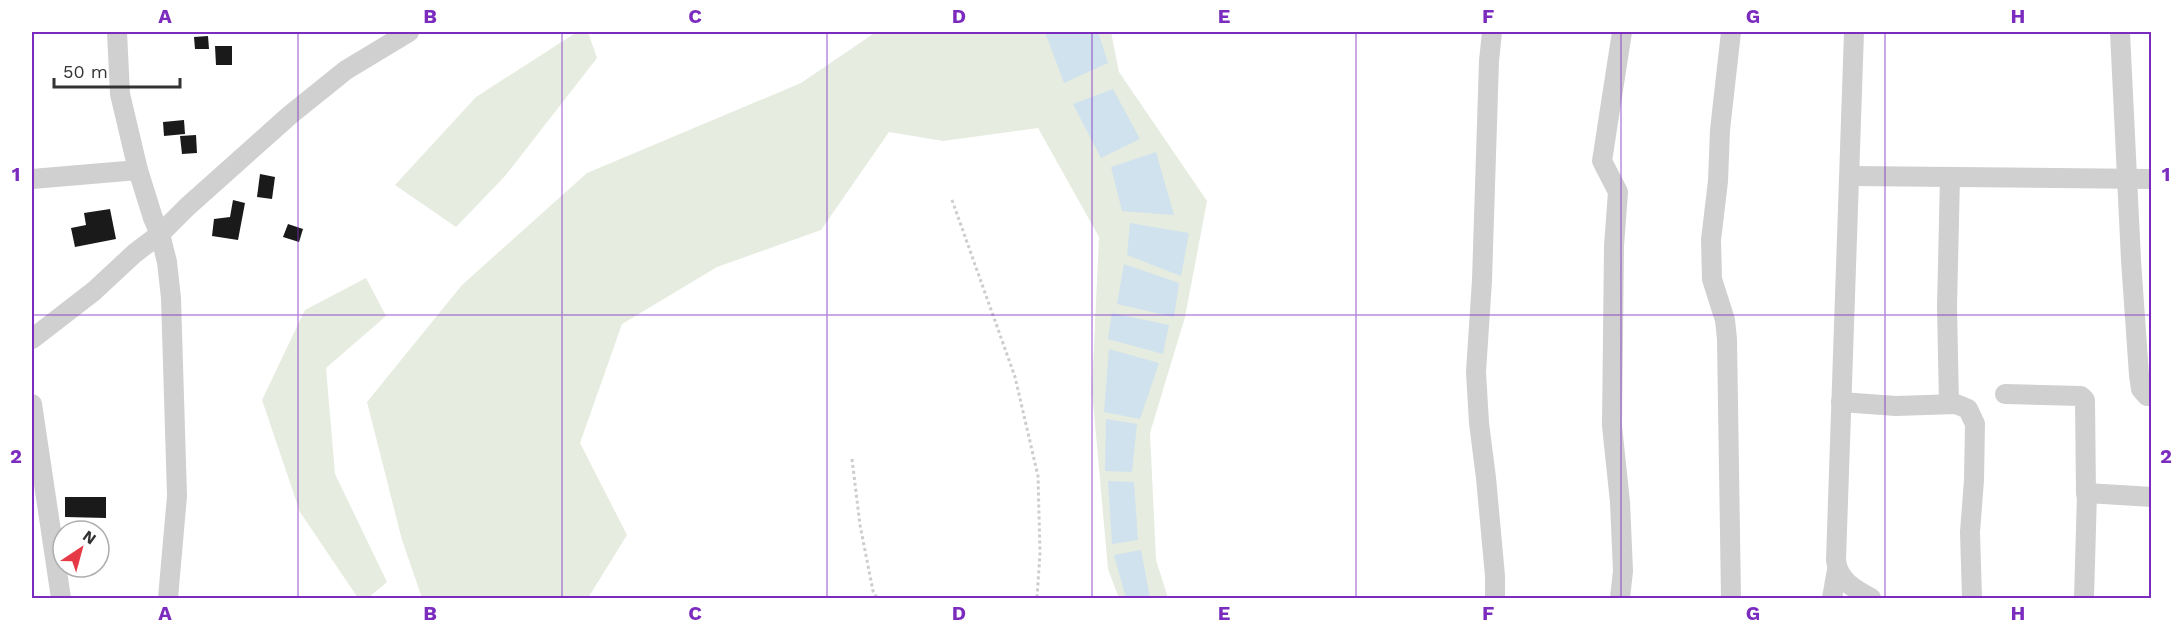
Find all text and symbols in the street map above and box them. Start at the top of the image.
text: A [158,4,172,28]
text: B [423,4,437,28]
text: C [688,4,702,28]
text: D [952,4,966,28]
text: E [1218,4,1230,28]
text: F [1482,4,1494,28]
text: G [1746,4,1760,28]
text: H [2011,4,2025,28]
scale bar [54,51,180,89]
text: 50 m [63,61,108,82]
text: 1 [12,162,20,186]
text: 1 [2162,162,2170,186]
text: 2 [10,444,22,468]
text: 2 [2160,444,2172,468]
north arrow [51,519,111,579]
text: N [79,526,100,548]
text: A [158,601,172,625]
text: B [423,601,437,625]
text: C [688,601,702,625]
text: D [952,601,966,625]
text: E [1218,601,1230,625]
text: F [1482,601,1494,625]
text: G [1746,601,1760,625]
text: H [2011,601,2025,625]

